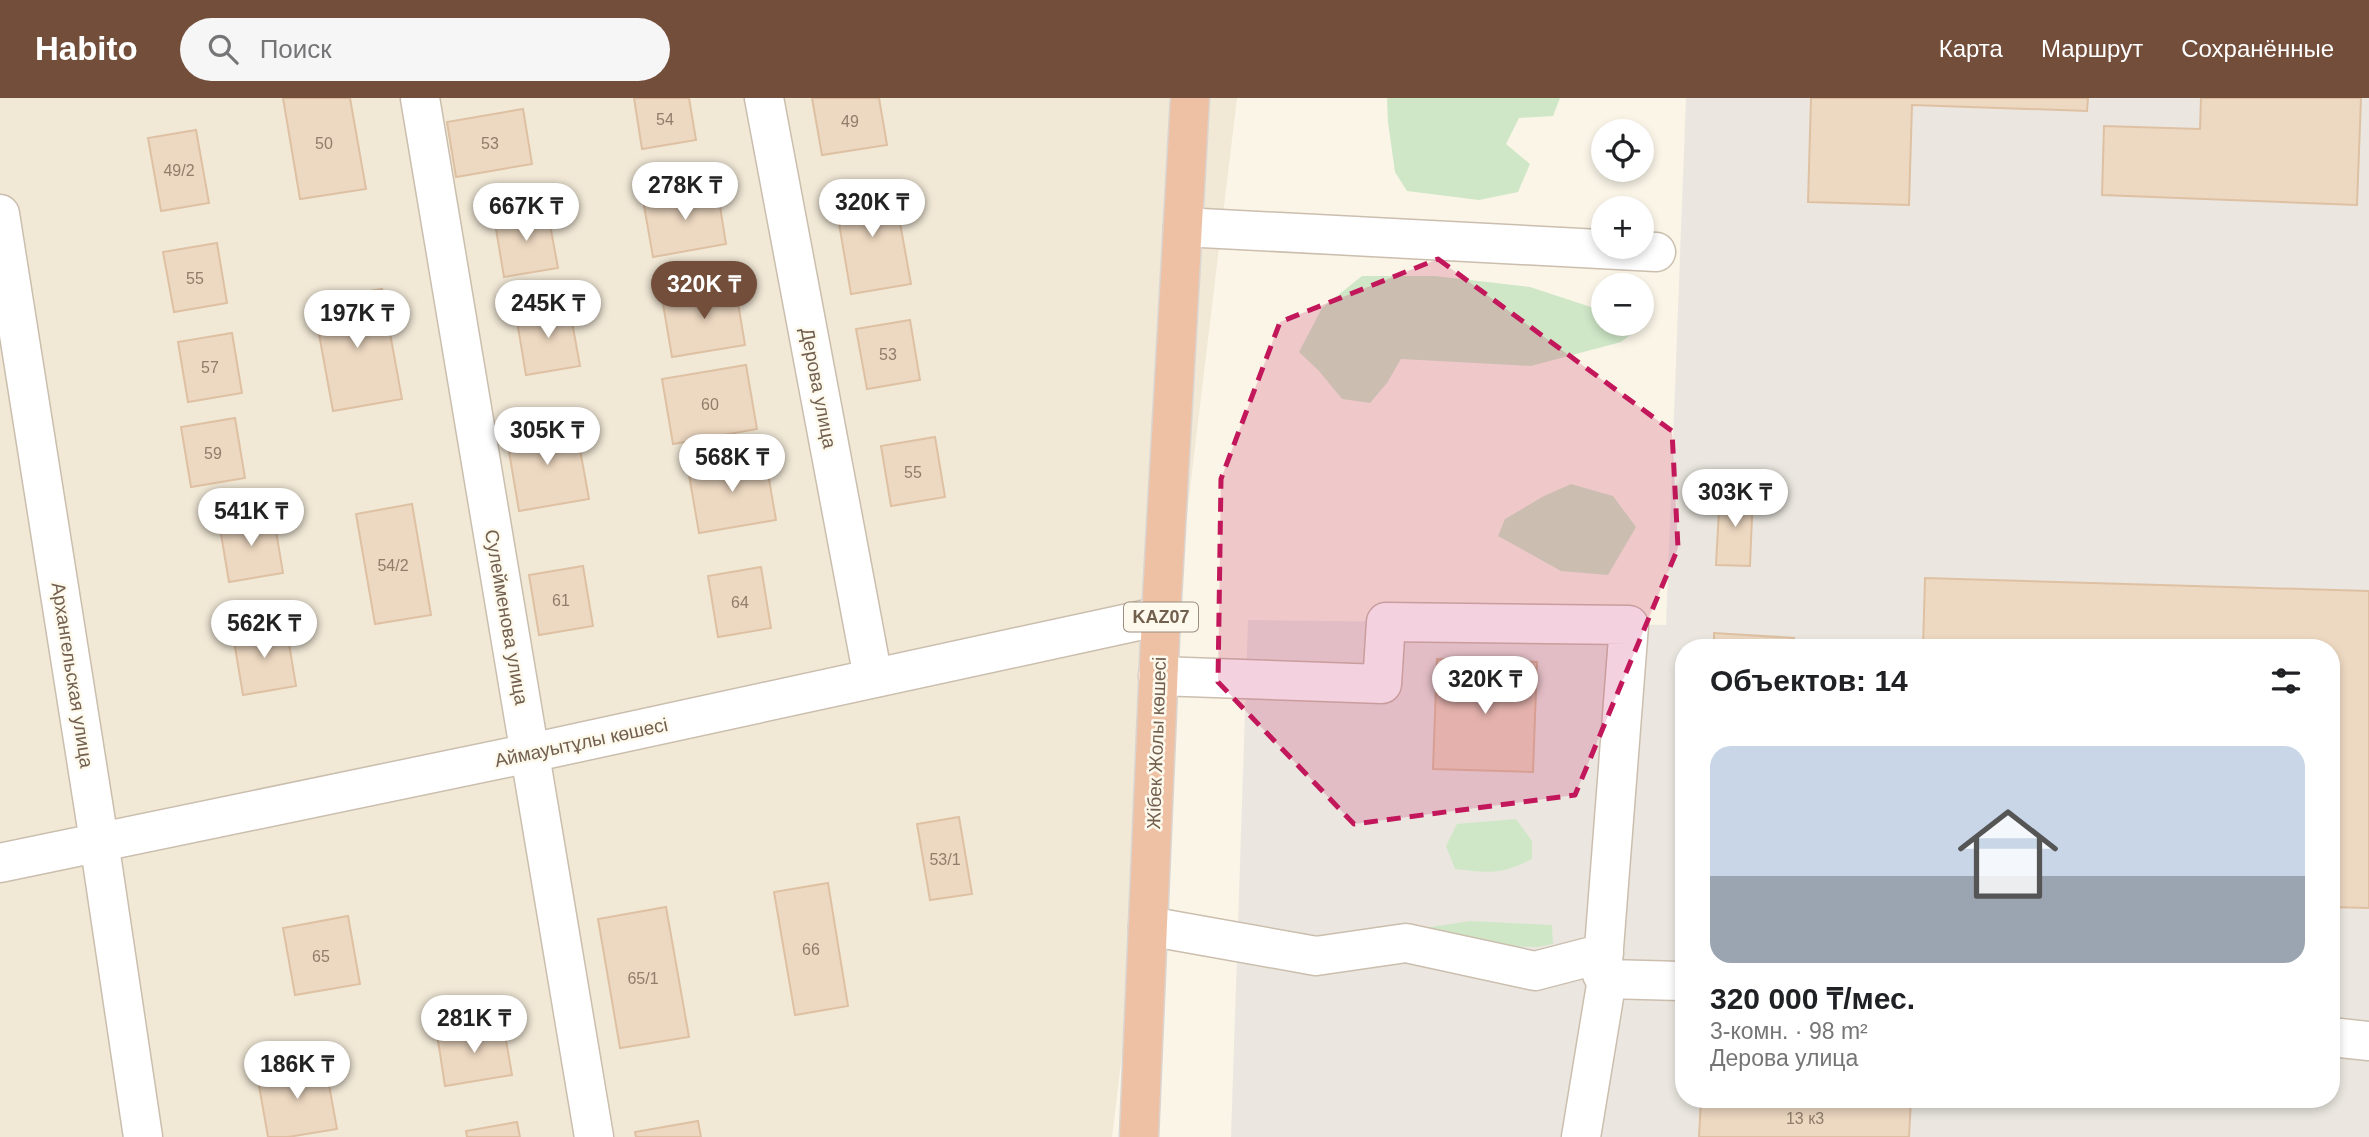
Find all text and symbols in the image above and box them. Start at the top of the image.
search box [180,18,670,81]
text: Habito [35,30,138,67]
icon: search [204,30,242,68]
text: Поиск [260,34,332,64]
text: Карта [1939,35,2003,62]
text: Маршрут [2041,35,2143,62]
text: Сохранённые [2181,35,2334,62]
house number: 54 [656,111,674,128]
house number: 49 [841,113,859,130]
map controls [1591,119,1654,336]
button: locate [1591,119,1654,182]
house number: 50 [315,135,333,152]
house number: 53 [481,135,499,152]
house number: 49/2 [163,162,195,179]
pin: 278K ₸ [628,162,742,222]
text: 278K ₸ [648,172,722,198]
pin: 320K ₸ [815,180,929,239]
pin: 667K ₸ [469,184,583,243]
text: 320K ₸ [835,189,909,215]
text: 667K ₸ [489,193,563,219]
button: + [1591,196,1654,259]
pin: 320K ₸ [647,262,761,321]
house number: 55 [186,270,204,287]
text: 320K ₸ [667,271,741,297]
button: − [1591,273,1654,336]
pin: 245K ₸ [491,280,605,340]
pin: 197K ₸ [300,290,414,350]
text: 245K ₸ [511,290,585,316]
text: 197K ₸ [320,300,394,326]
street label: Дерова улица [797,326,841,451]
house number: 53 [879,346,897,363]
house number: 57 [201,359,219,376]
house number: 60 [701,396,719,413]
pin: 305K ₸ [490,408,604,467]
text: 305K ₸ [510,417,584,443]
pin: 568K ₸ [675,434,789,494]
text: 568K ₸ [695,444,769,470]
house number: 59 [204,445,222,462]
house number: 55 [904,464,922,481]
pin: 303K ₸ [1678,470,1792,529]
text: 303K ₸ [1698,479,1772,505]
pin: 541K ₸ [194,489,308,548]
text: 541K ₸ [214,498,288,524]
street label: Сулейменова улица [481,528,532,707]
house number: 54/2 [377,557,409,574]
street label: Архангельская улица [47,581,98,770]
house number: 61 [552,592,570,609]
house number: 64 [731,594,749,611]
pin: 562K ₸ [207,601,321,660]
road number: KAZ07 [1124,602,1198,632]
text: 562K ₸ [227,610,301,636]
street label: Жібек Жолы көшесі [1143,656,1170,830]
pin: 320K ₸ [1428,656,1542,716]
icon: filters [2267,662,2305,700]
text: Объектов: 14 [1710,664,1908,697]
text: 320K ₸ [1448,666,1522,692]
street label: Аймауытұлы көшесі [493,714,670,771]
icon: home [1945,791,2071,917]
house number: 53/1 [929,851,961,868]
house number: 66 [802,941,820,958]
house number: 65 [312,948,330,965]
house number: 65/1 [627,970,659,987]
text: 320 000 ₸/мес. [1710,982,1915,1015]
pin: 281K ₸ [417,996,531,1055]
text: 281K ₸ [437,1005,511,1031]
text: 3-комн. · 98 m² [1710,1018,1868,1044]
pin: 186K ₸ [240,1042,354,1101]
text: Дерова улица [1710,1045,1858,1071]
text: 186K ₸ [260,1051,334,1077]
house number: 13 к3 [1786,1110,1824,1127]

